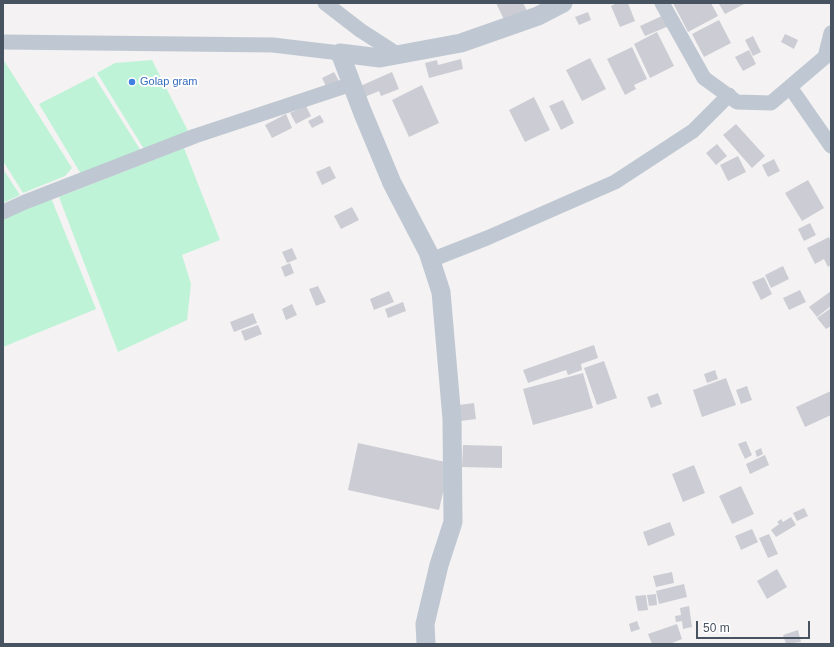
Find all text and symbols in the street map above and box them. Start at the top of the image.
place label: Golap gram [140,75,197,89]
marker: Golap gram [127,77,137,87]
scale bar [698,613,812,639]
text: 50 m [703,621,730,635]

